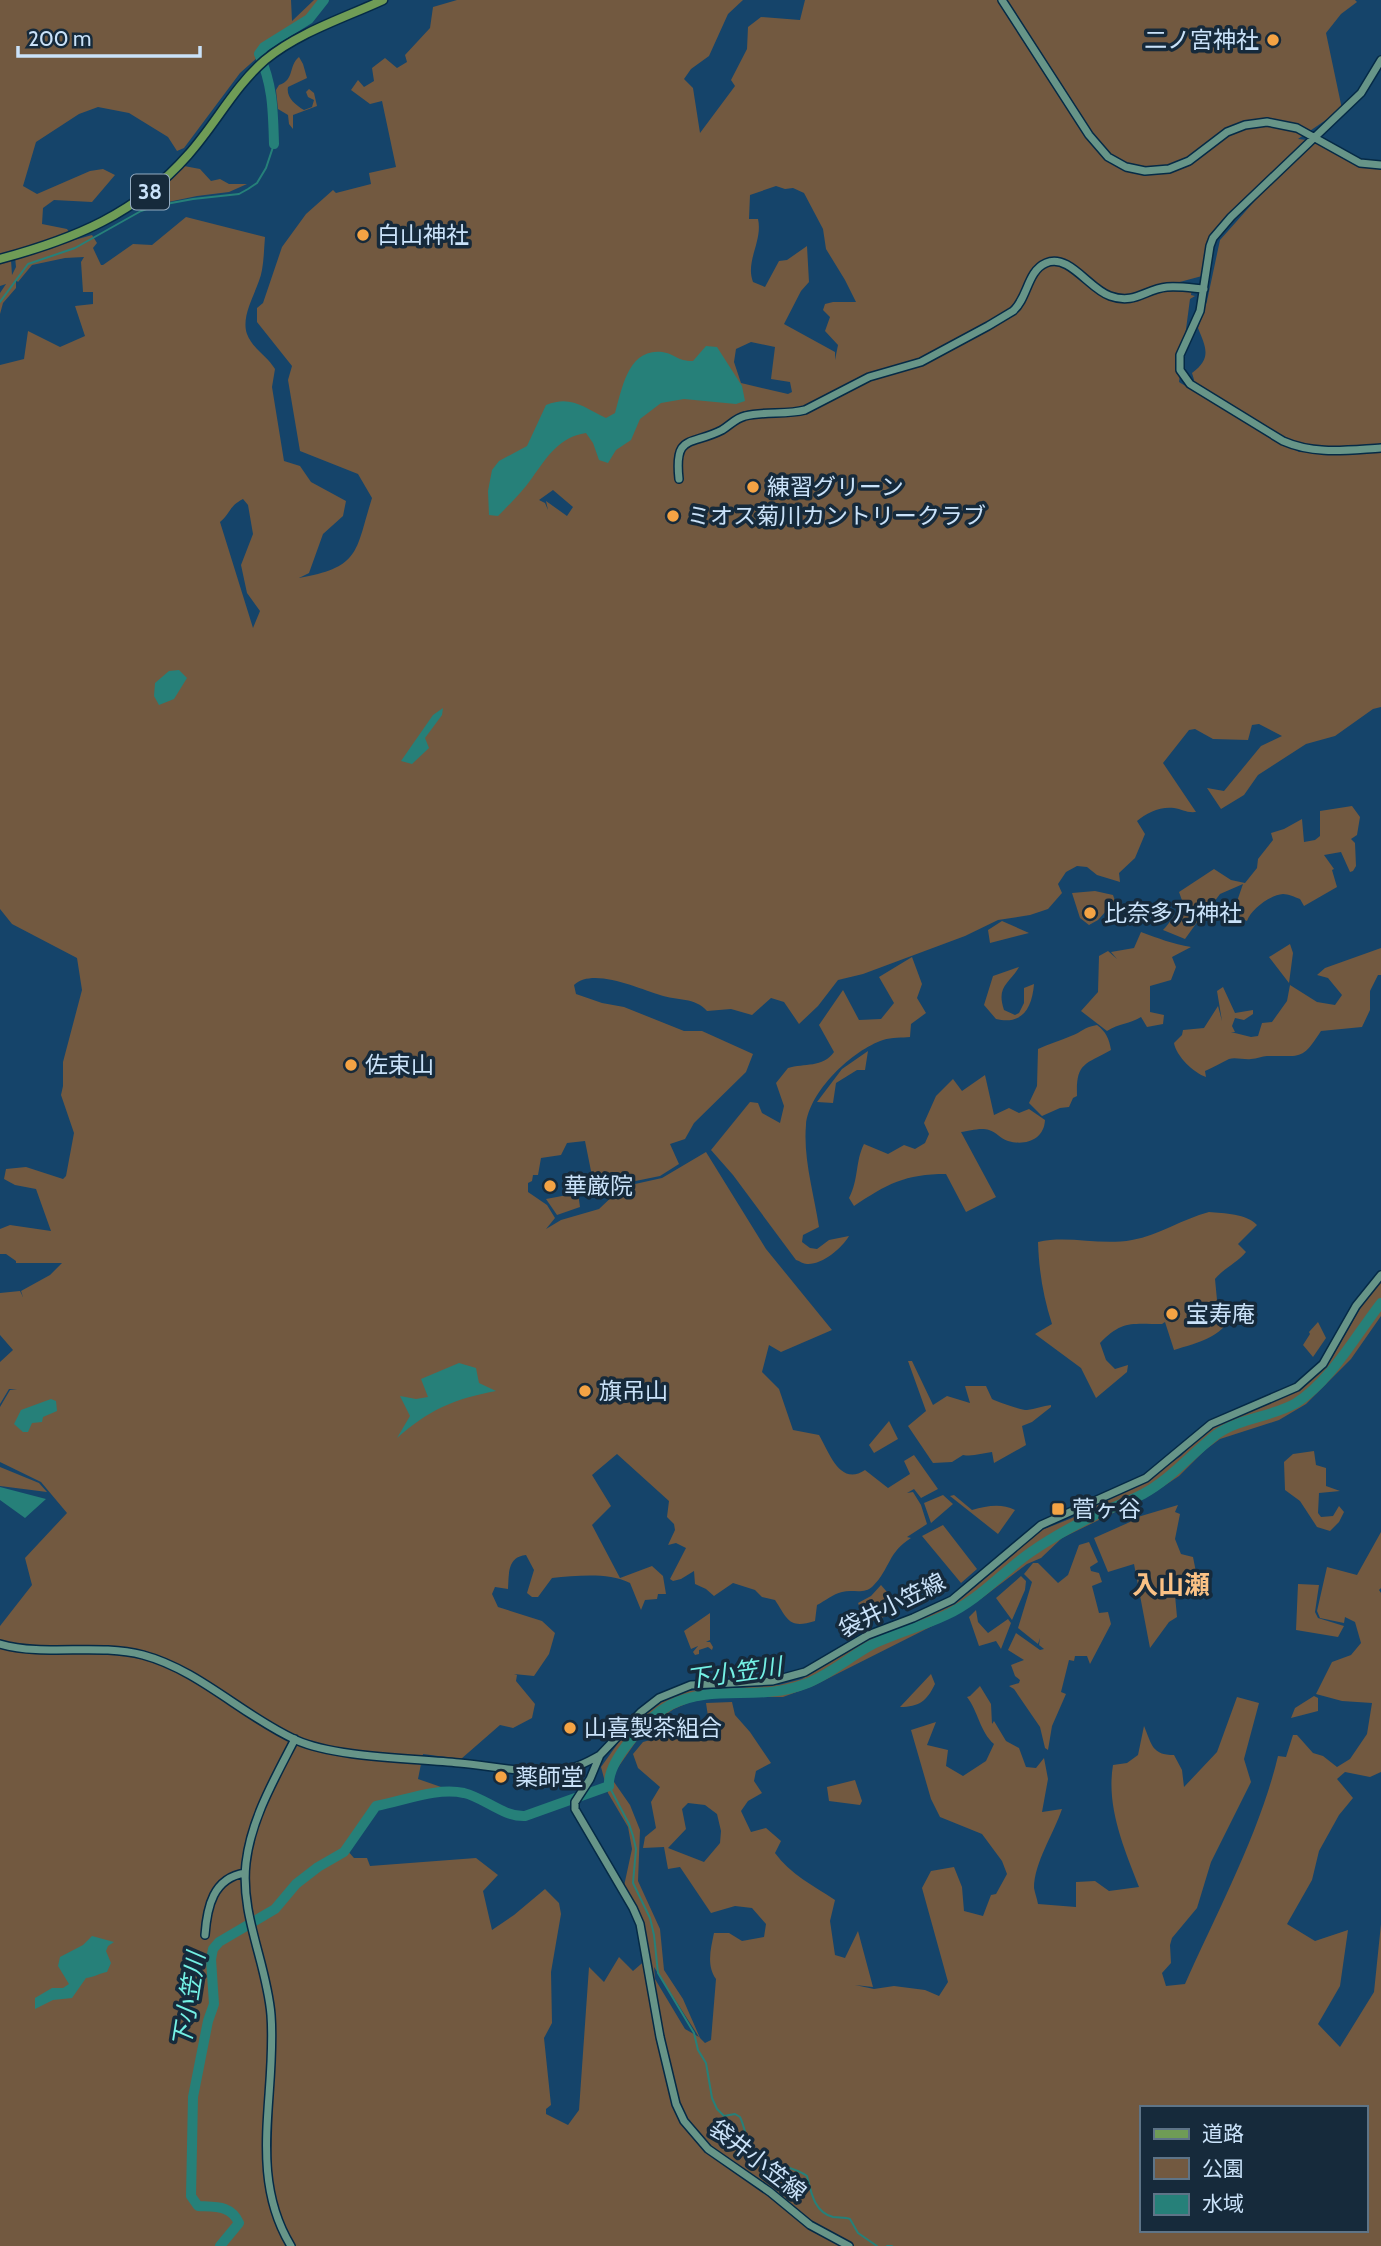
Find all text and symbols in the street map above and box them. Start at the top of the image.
scale bar [18,14,200,58]
text: 200 m [28,26,91,51]
place label: 二ノ宮神社 [1144,26,1259,54]
marker: 二ノ宮神社 [1265,32,1281,48]
road number: 38 [131,174,169,210]
place label: 白山神社 [377,221,469,249]
marker: 白山神社 [355,227,371,243]
place label: 練習グリーン [767,473,904,501]
marker: 練習グリーン [745,479,761,495]
place label: ミオス菊川カントリークラブ [687,502,986,530]
marker: ミオス菊川カントリークラブ [665,508,681,524]
place label: 比奈多乃神社 [1104,899,1242,927]
marker: 比奈多乃神社 [1082,905,1098,921]
place label: 佐束山 [365,1051,434,1079]
marker: 佐束山 [343,1057,359,1073]
place label: 華厳院 [564,1172,633,1200]
marker: 華厳院 [542,1178,558,1194]
place label: 宝寿庵 [1186,1300,1255,1328]
marker: 宝寿庵 [1164,1306,1180,1322]
place label: 旗吊山 [599,1377,668,1405]
marker: 旗吊山 [577,1383,593,1399]
place label: 菅ヶ谷 [1072,1495,1141,1523]
marker: 菅ヶ谷 [1050,1501,1066,1517]
street label: 袋井小笠線 [834,1567,950,1643]
district label: 入山瀬 [1132,1569,1210,1601]
water label: 下小笠川 [684,1651,786,1694]
place label: 山喜製茶組合 [584,1714,722,1742]
marker: 山喜製茶組合 [562,1720,578,1736]
place label: 薬師堂 [515,1763,584,1791]
marker: 薬師堂 [493,1769,509,1785]
water label: 下小笠川 [167,1947,211,2050]
legend [1140,2106,1367,2232]
street label: 袋井小笠線 [704,2114,812,2206]
text: 道路 [1202,2121,1244,2146]
text: 公園 [1202,2156,1244,2181]
text: 水域 [1202,2191,1244,2216]

